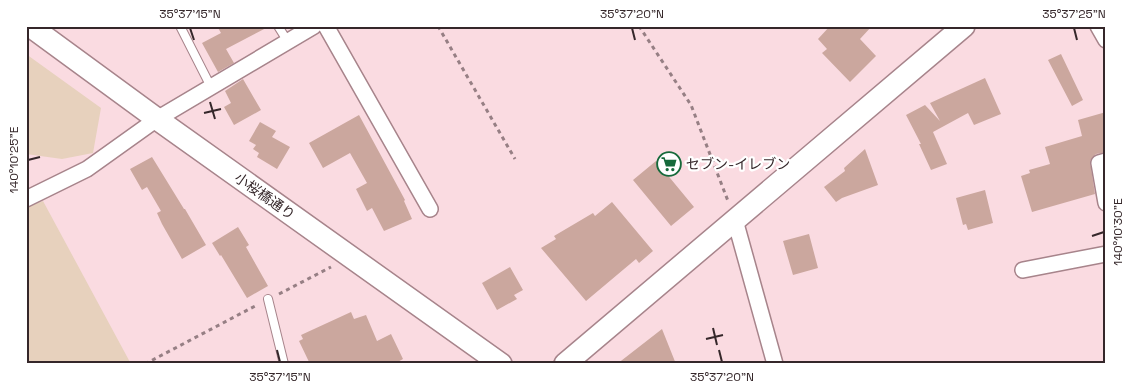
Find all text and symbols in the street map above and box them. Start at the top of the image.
text: 35°37'15"N [159,6,221,22]
text: 35°37'20"N [600,6,664,22]
text: 35°37'25"N [1042,6,1106,22]
text: 140°10'25"E [6,126,22,193]
supermarket icon: セブン-イレブン [656,151,682,177]
place label: セブン-イレブン [686,155,790,173]
street label: 小桜橋通り [231,169,299,223]
text: 140°10'30"E [1110,198,1126,266]
text: 35°37'15"N [249,369,311,385]
text: 35°37'20"N [690,369,754,385]

